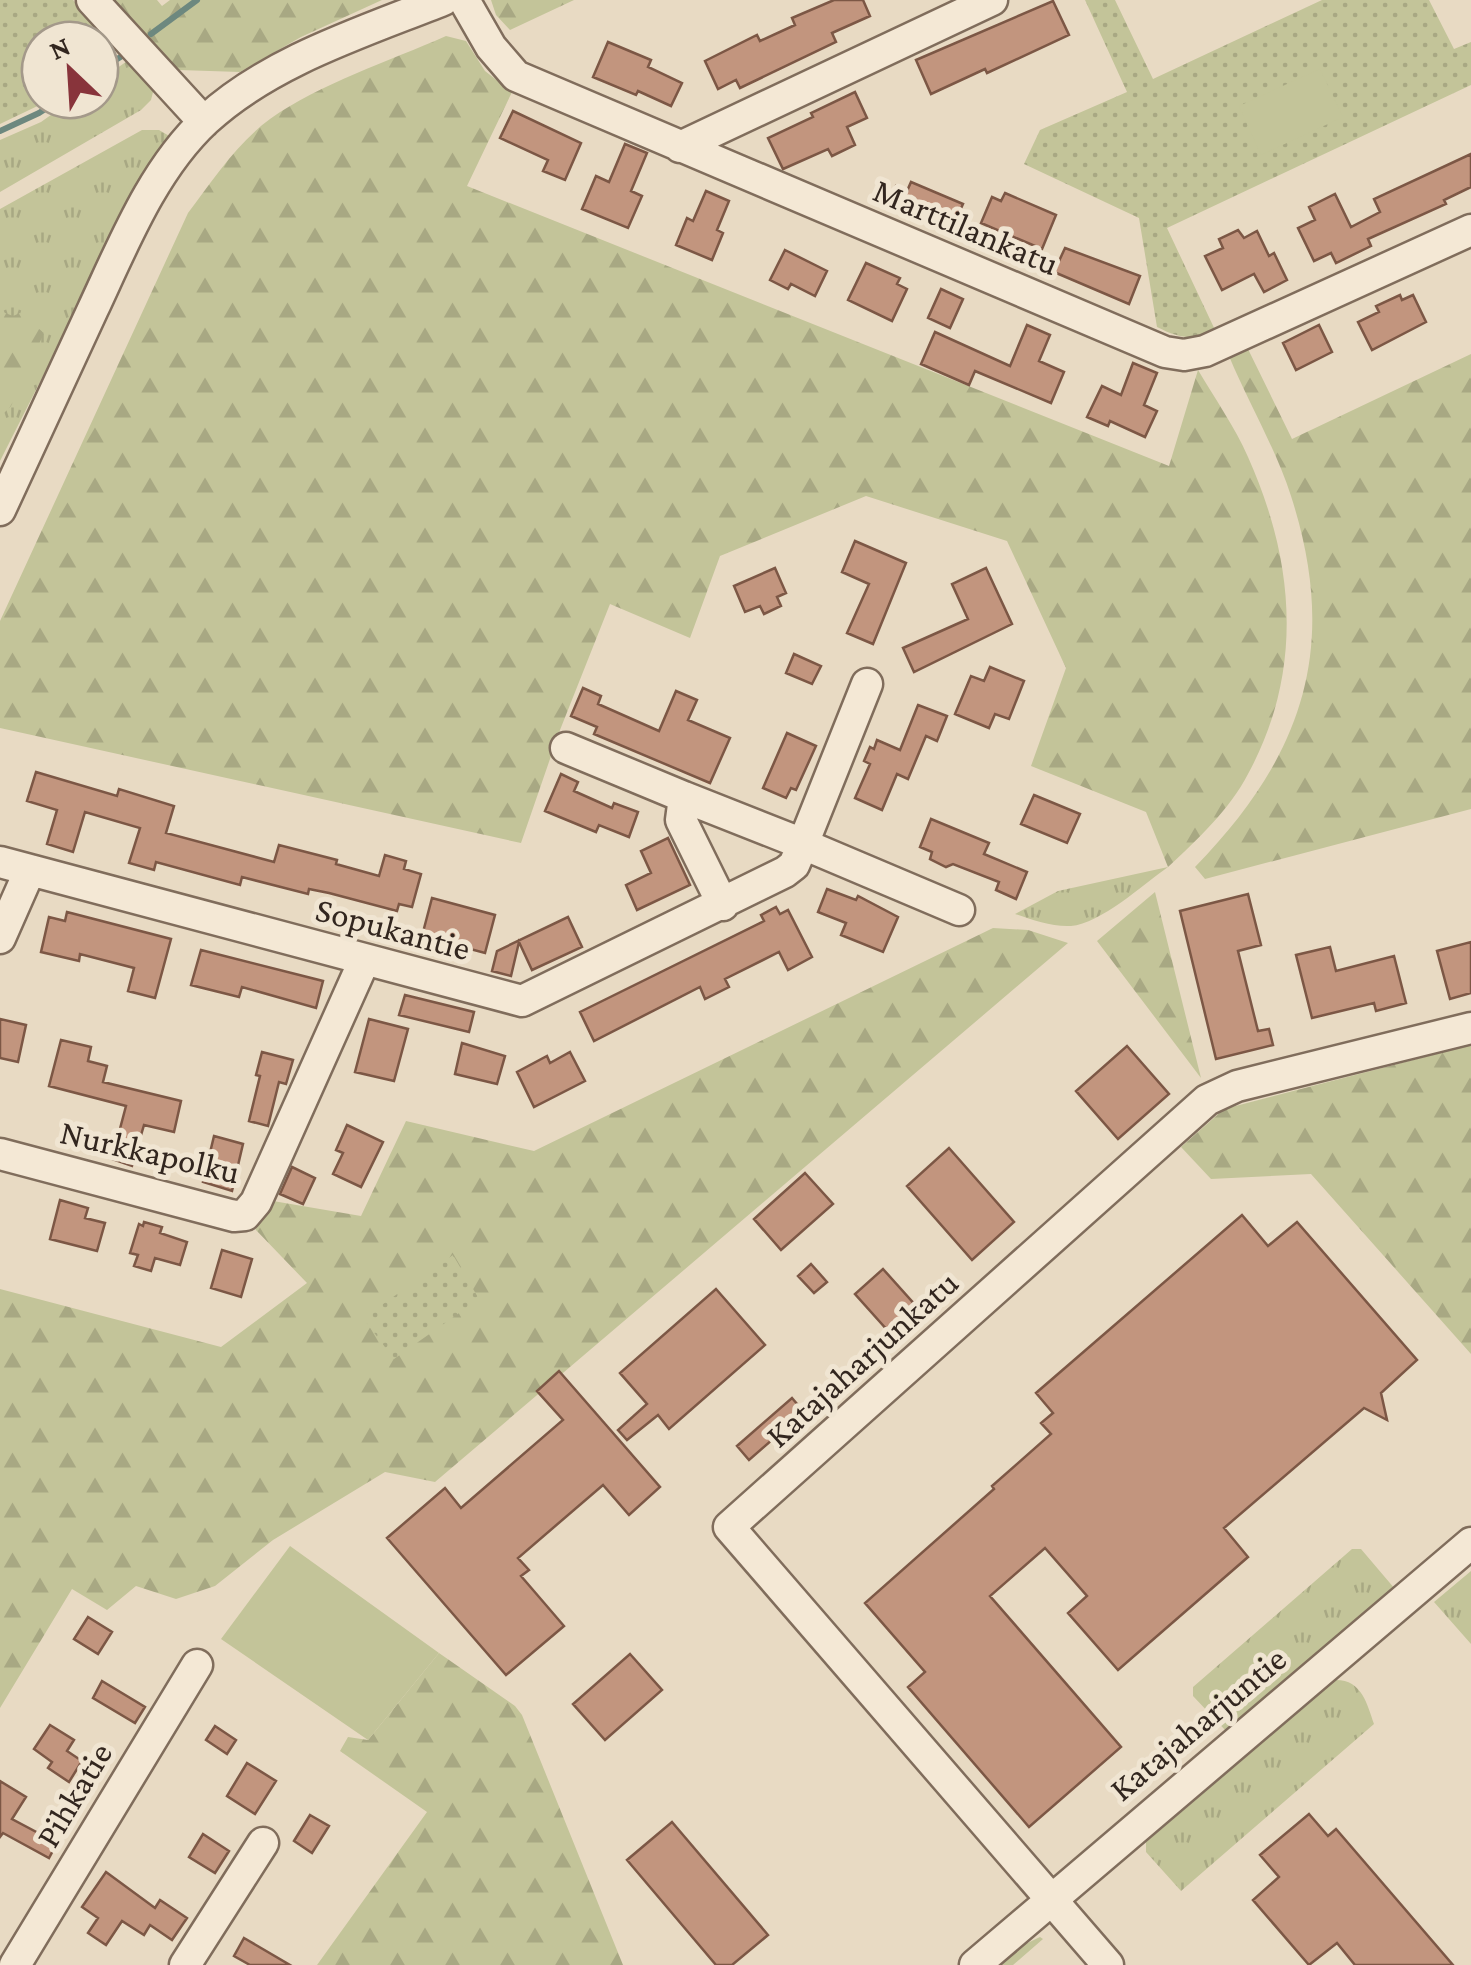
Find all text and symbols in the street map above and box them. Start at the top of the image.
north arrow [20,20,120,120]
text: N [44,30,75,66]
street label: Marttilankatu [868,171,1064,283]
street label: Sopukantie [311,890,475,968]
street label: Nurkkapolku [56,1112,244,1192]
street label: Katajaharjunkatu [758,1263,966,1455]
street label: Katajaharjuntie [1102,1639,1294,1809]
street label: Pihkatie [28,1736,120,1854]

